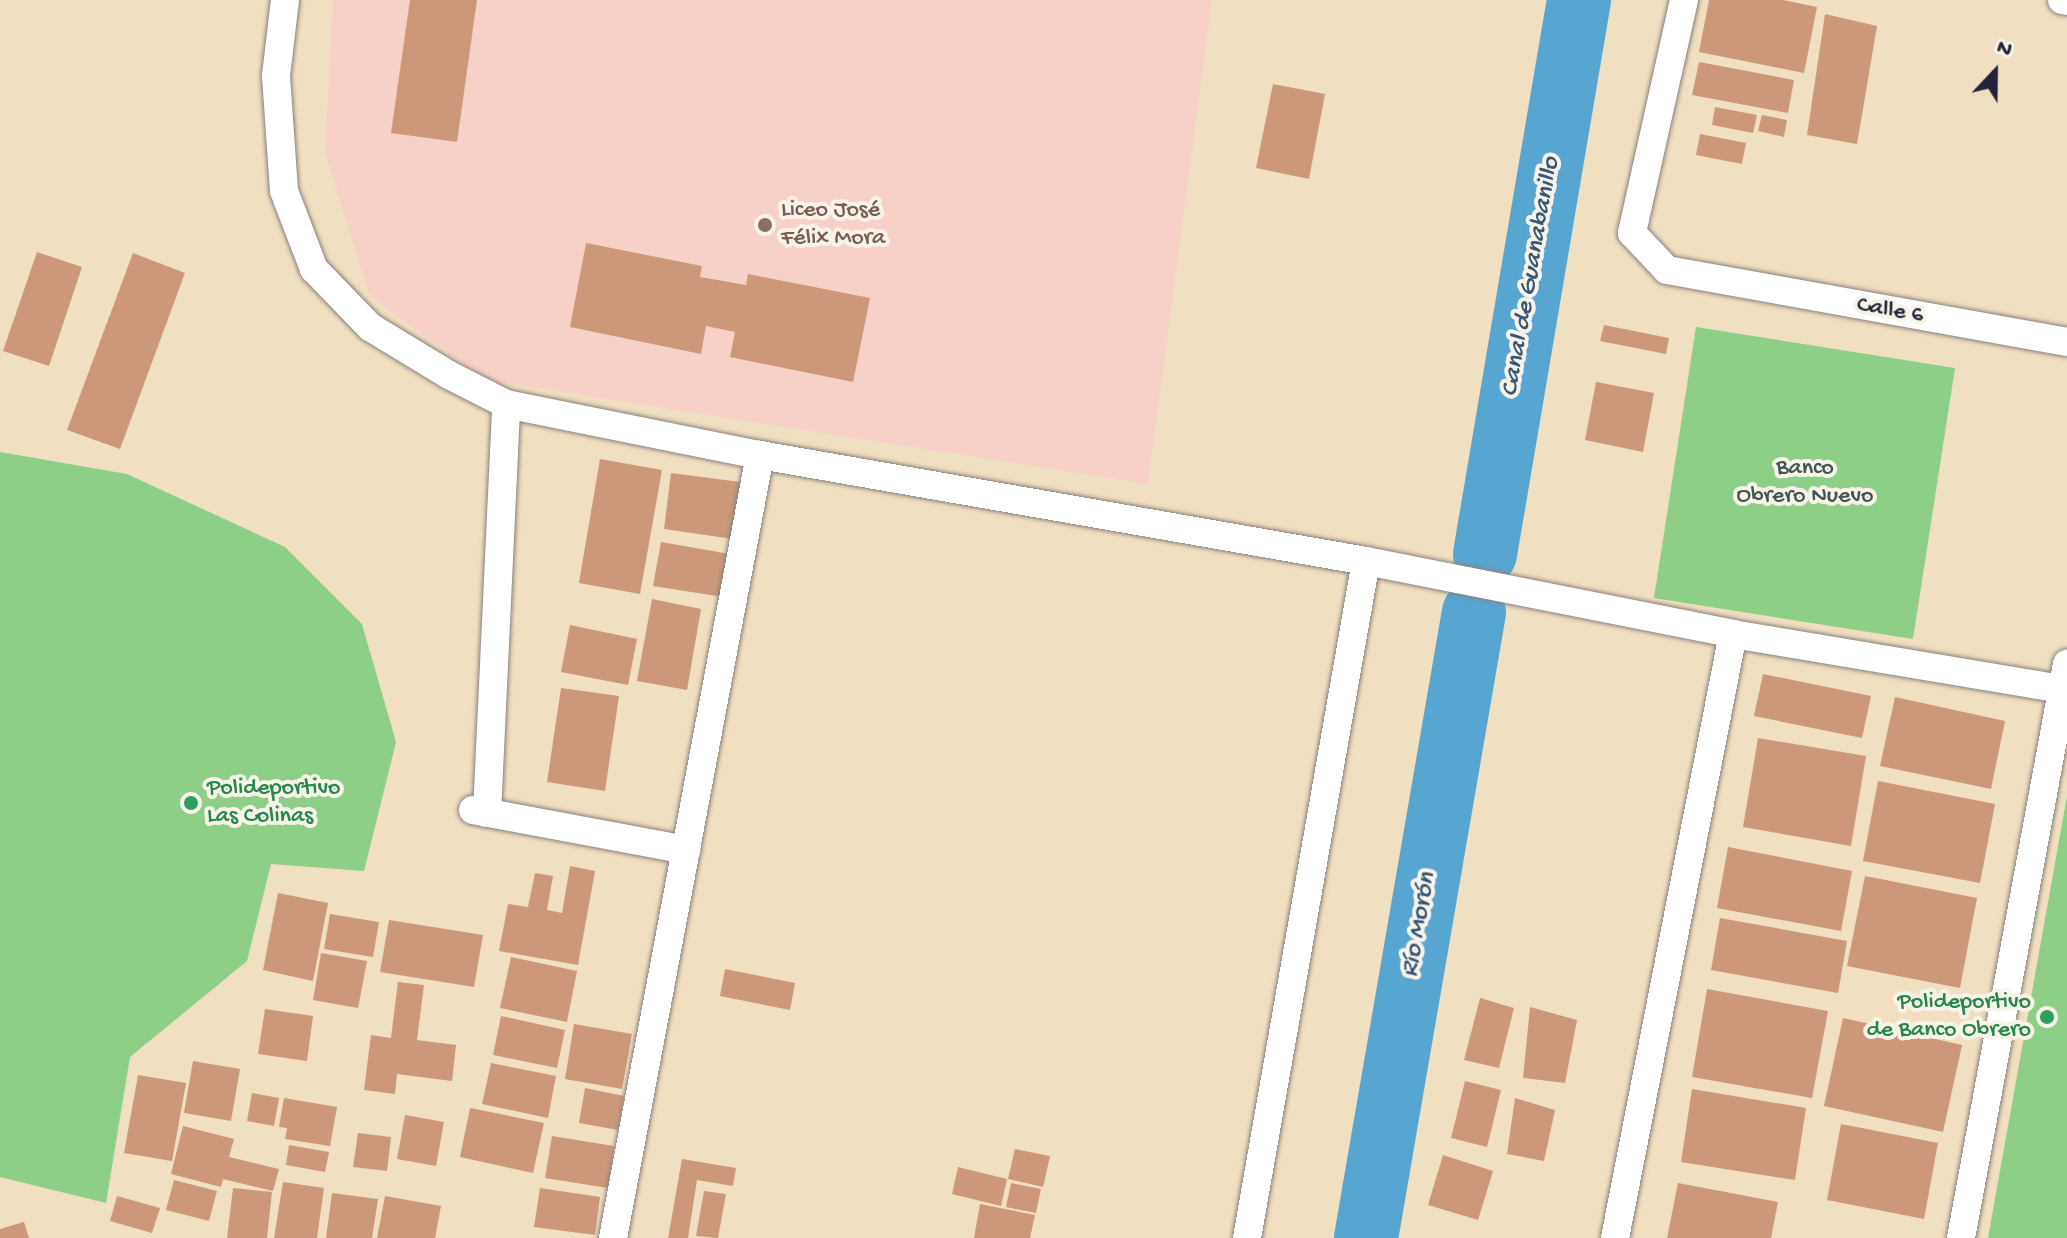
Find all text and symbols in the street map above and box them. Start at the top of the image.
north arrow [1955,32,2035,112]
text: N [1992,35,2016,64]
water label: Canal de Guanabanillo [1496,155,1568,399]
place label: Liceo José Félix Mora [781,197,885,253]
marker: Liceo José Félix Mora [756,216,774,234]
street label: Calle 6 [1854,291,1926,331]
park label: Banco Obrero Nuevo [1737,455,1873,511]
place label: Polideportivo Las Colinas [207,775,340,831]
marker: Polideportivo Las Colinas [182,794,200,812]
water label: Río Morón [1395,870,1445,980]
place label: Polideportivo de Banco Obrero [1867,989,2031,1045]
marker: Polideportivo de Banco Obrero [2038,1008,2056,1026]

